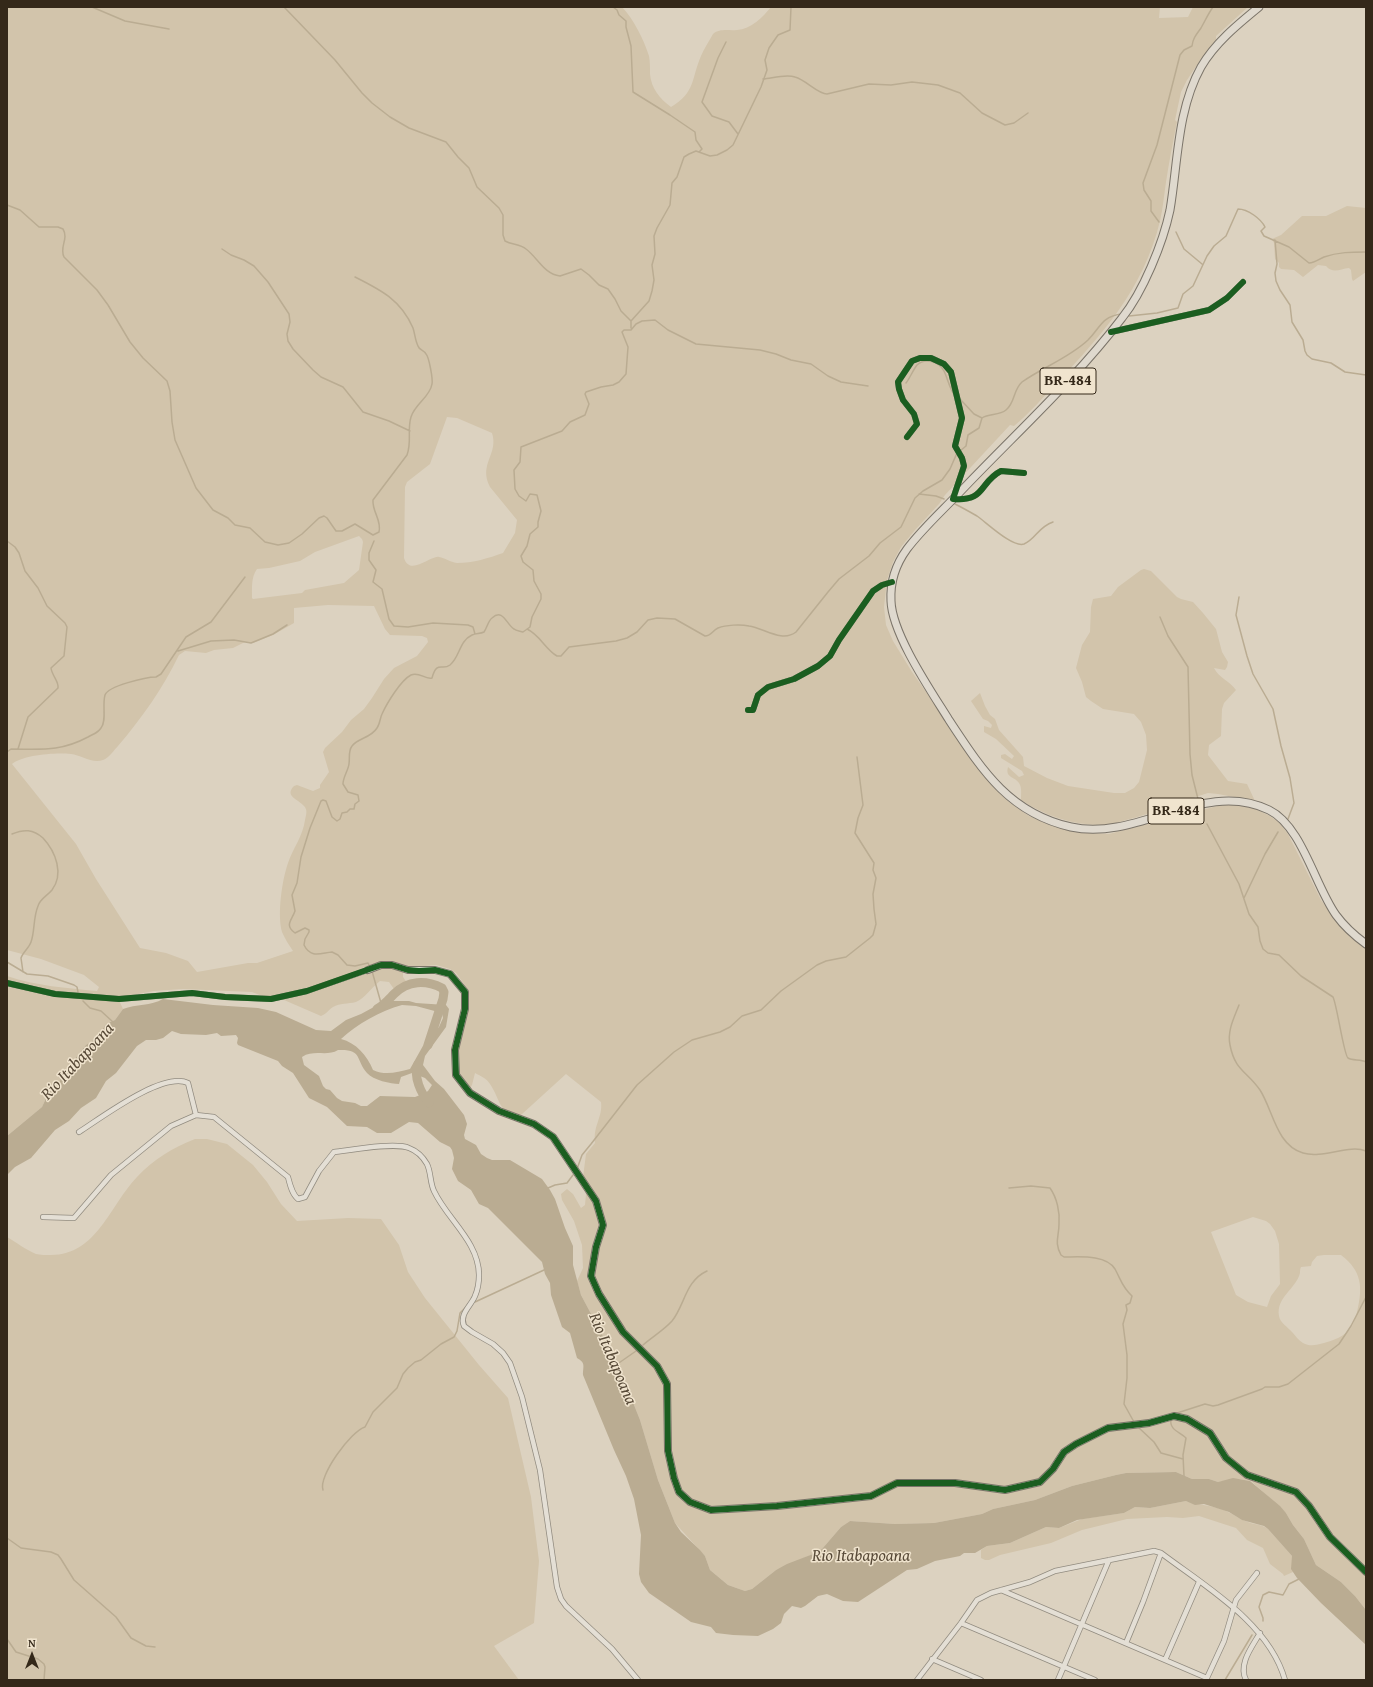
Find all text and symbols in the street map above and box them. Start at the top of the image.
road number: BR-484 [1040,368,1096,394]
road number: BR-484 [1148,798,1204,824]
water label: Rio Itabapoana [37,1019,119,1105]
water label: Rio Itabapoana [583,1310,641,1408]
water label: Rio Itabapoana [812,1547,910,1567]
north arrow [12,1635,52,1675]
text: N [28,1635,36,1651]

